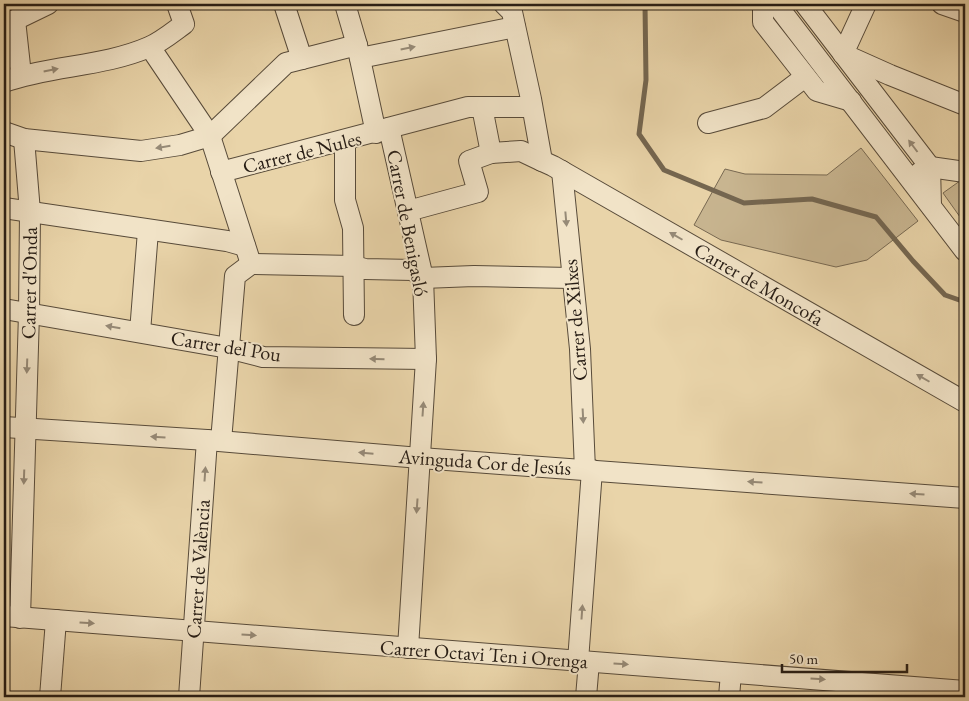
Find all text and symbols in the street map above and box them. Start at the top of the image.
one-way arrow [400,44,416,52]
one-way arrow [43,66,59,74]
street label: Carrer de Nules [240,125,364,179]
one-way arrow [908,140,919,153]
one-way arrow [154,144,170,152]
street label: Carrer de Benigasló [381,147,435,299]
one-way arrow [562,211,570,227]
street label: Carrer d'Onda [15,227,43,339]
one-way arrow [668,232,683,240]
street label: Carrer de Moncofa [689,236,829,332]
street label: Carrer de Xilxes [557,258,593,382]
one-way arrow [104,323,120,331]
street label: Carrer del Pou [169,324,283,368]
one-way arrow [369,355,385,363]
one-way arrow [23,358,31,374]
one-way arrow [916,374,930,382]
one-way arrow [419,401,427,417]
one-way arrow [579,408,587,424]
one-way arrow [150,433,166,441]
street label: Avinguda Cor de Jesús [397,443,572,481]
one-way arrow [357,449,373,457]
one-way arrow [201,466,209,482]
one-way arrow [20,469,28,485]
one-way arrow [746,478,762,486]
one-way arrow [908,490,924,498]
street label: Carrer de València [180,498,216,640]
one-way arrow [412,499,420,515]
one-way arrow [578,604,586,620]
one-way arrow [80,619,96,627]
one-way arrow [242,632,258,640]
street label: Carrer Octavi Ten i Orenga [379,634,589,674]
scale bar [782,641,906,673]
text: 50 m [789,649,818,668]
one-way arrow [613,660,629,668]
one-way arrow [810,676,826,684]

